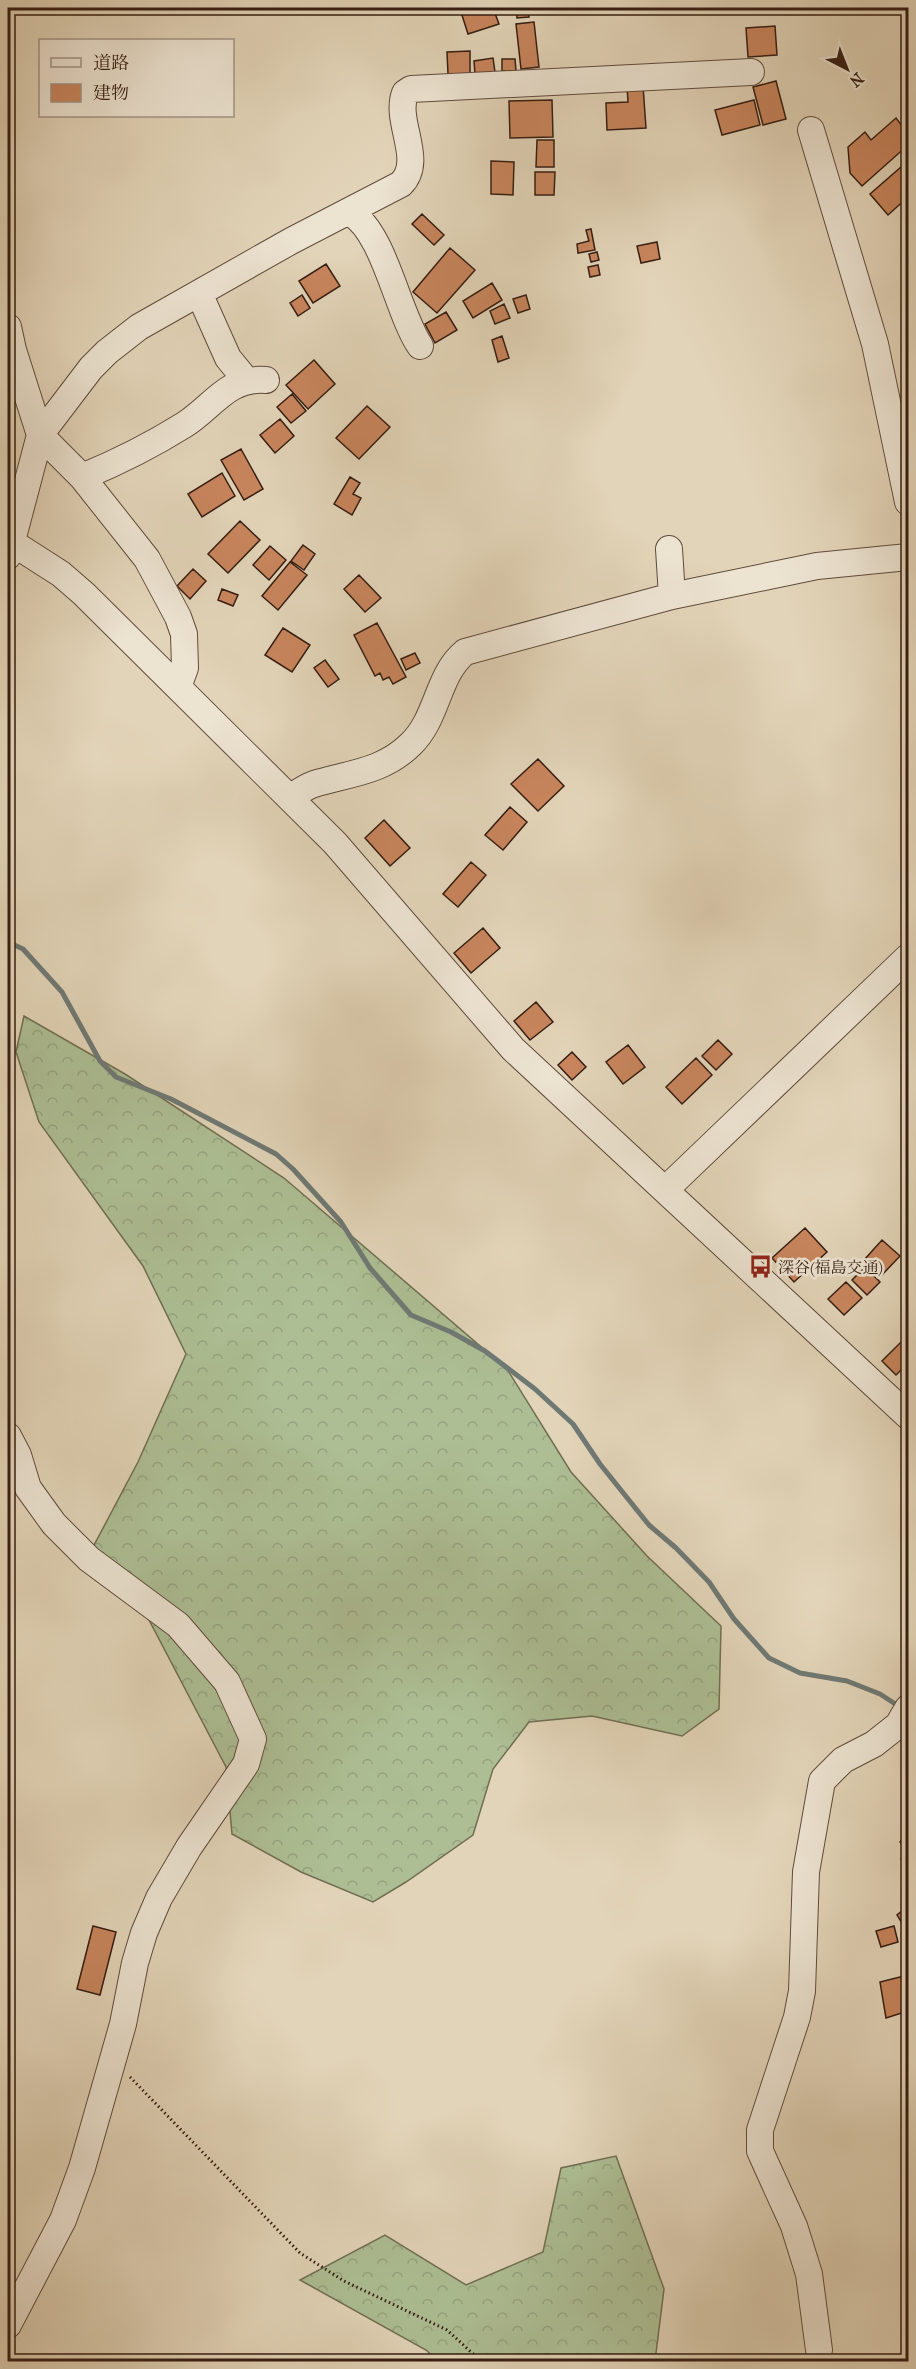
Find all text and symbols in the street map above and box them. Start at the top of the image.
legend [39,39,234,117]
north arrow [817,39,877,99]
text: 道路 [93,53,129,74]
text: N [845,69,868,91]
text: 建物 [93,83,129,104]
bus stop icon: 深谷(福島交通) [747,1254,773,1280]
place label: 深谷(福島交通) [778,1258,883,1277]

